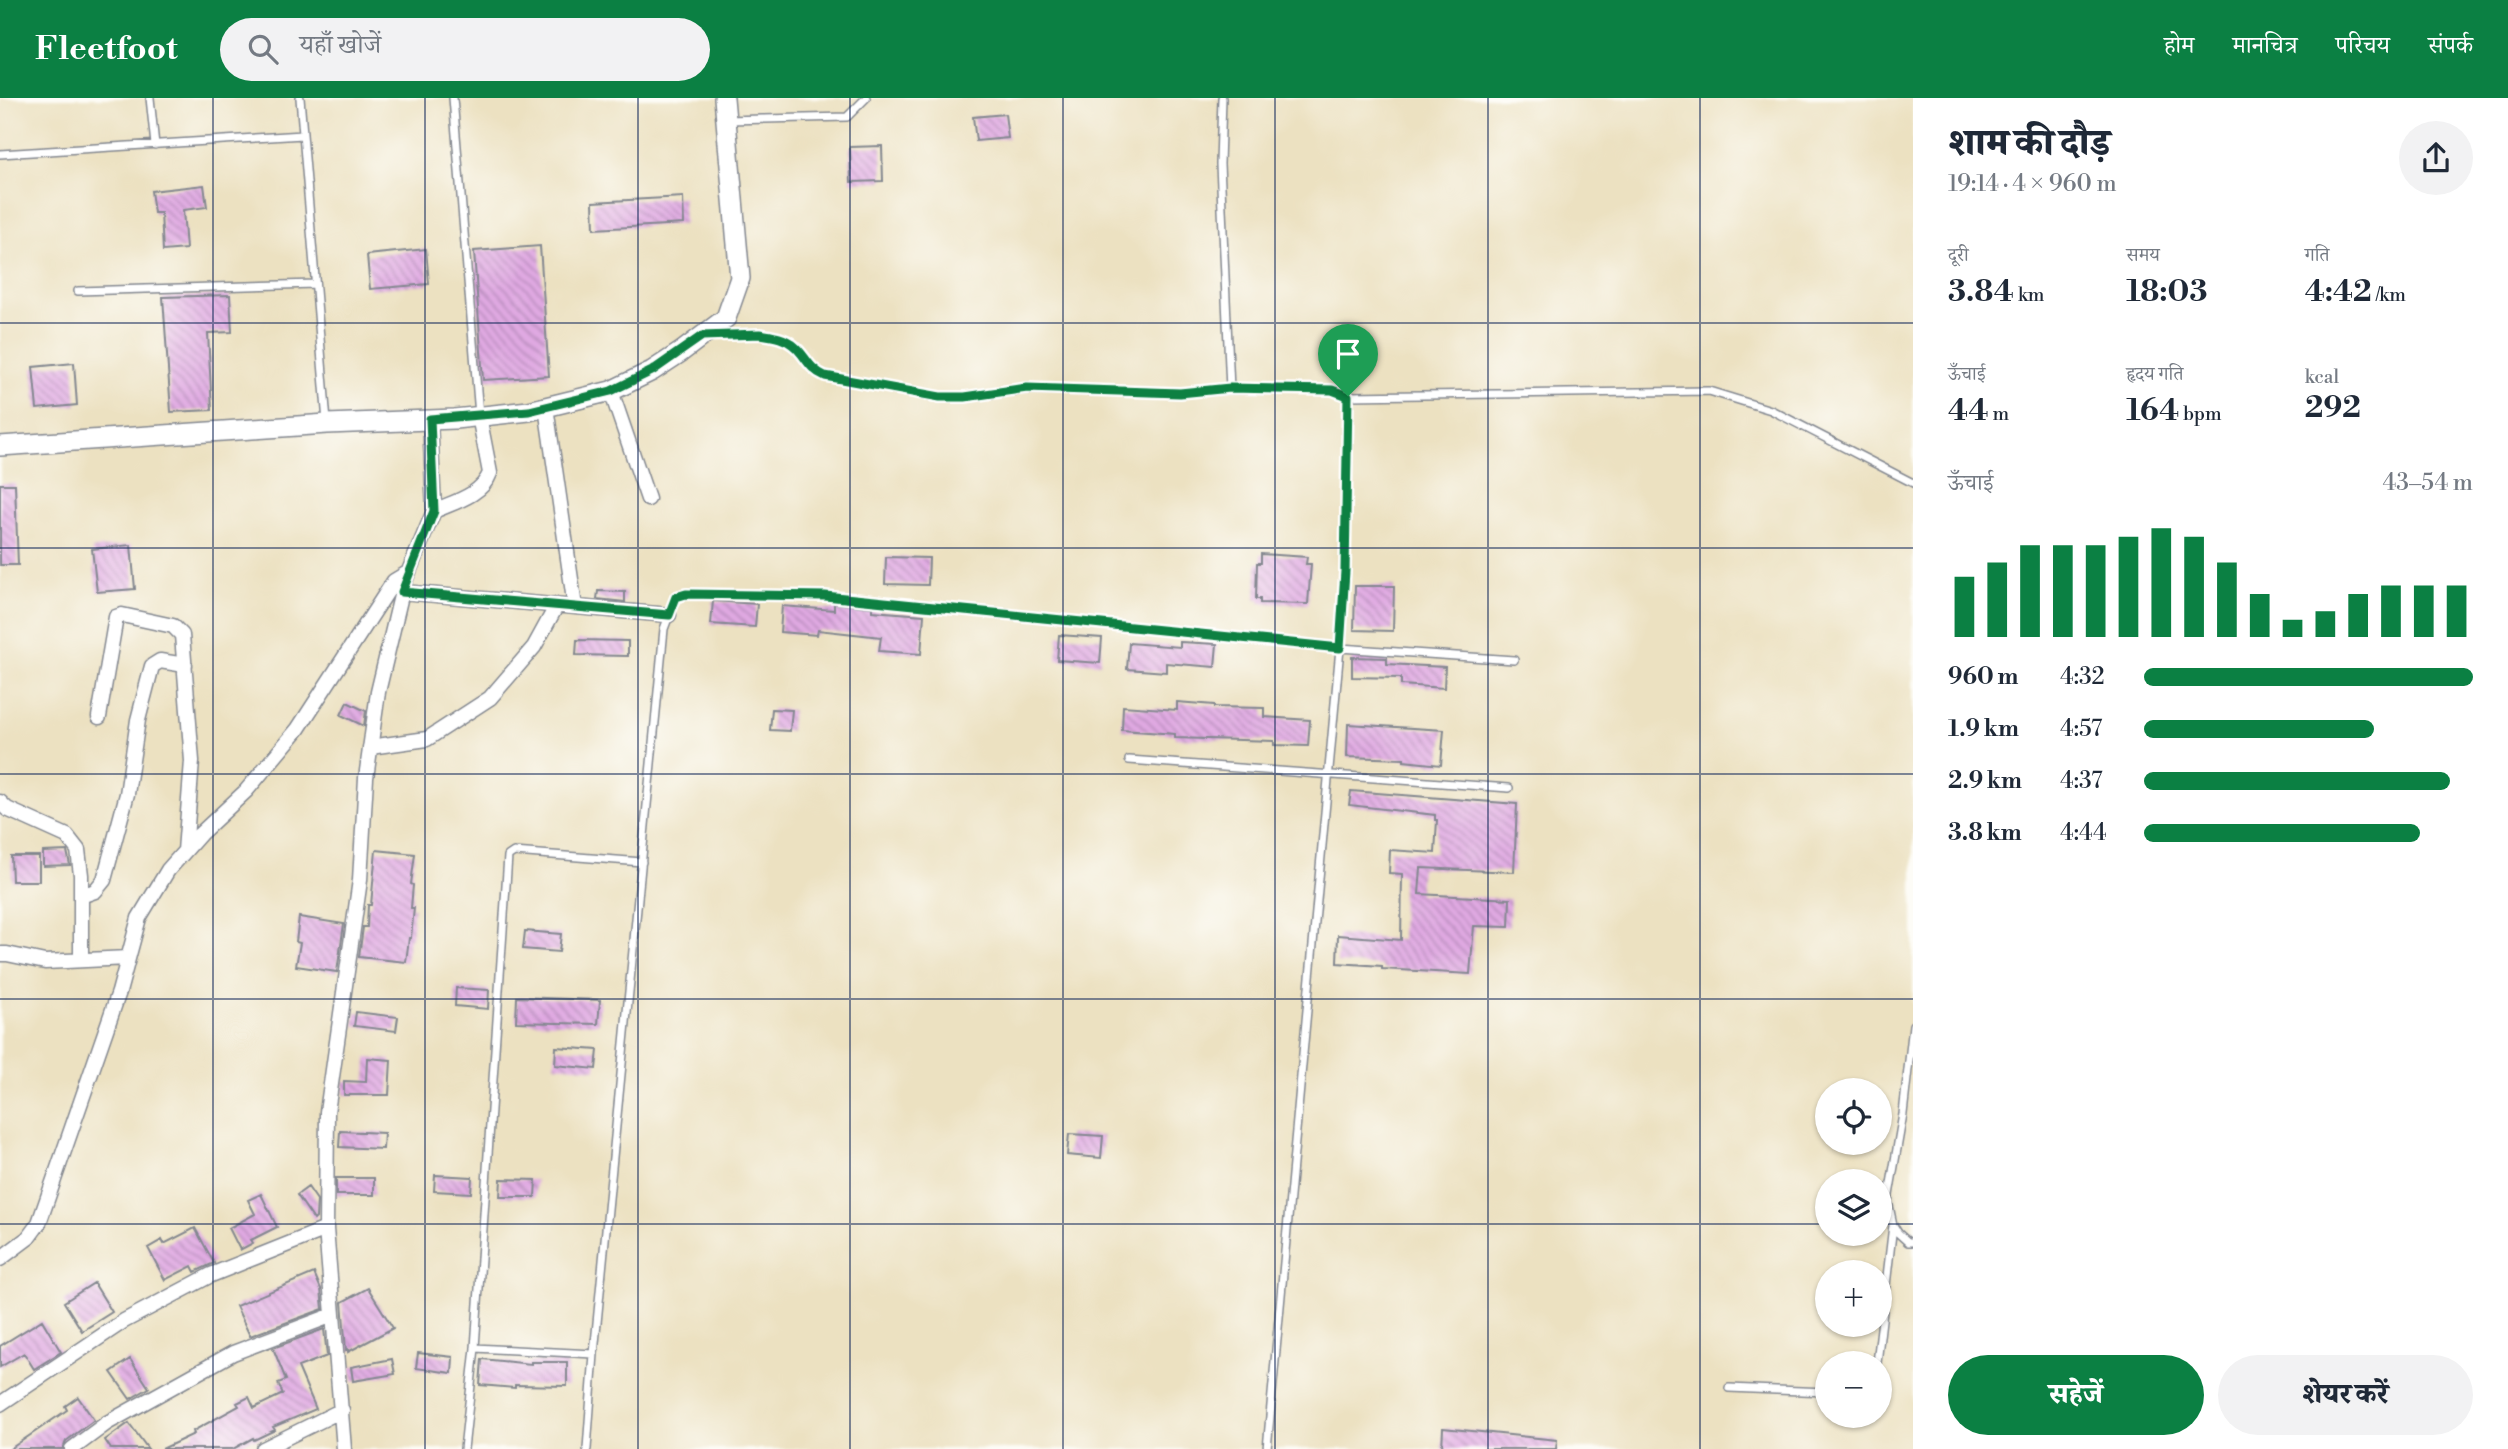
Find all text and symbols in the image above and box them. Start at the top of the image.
search box [220,18,710,81]
text: Fleetfoot [35,29,178,70]
text: यहाँ खोजें [300,29,381,61]
icon: search [244,30,282,68]
text: होम [2164,31,2194,61]
text: मानचित्र [2232,31,2298,61]
text: परिचय [2336,31,2390,61]
text: संपर्क [2428,31,2473,61]
text: शाम की दौड़ [1948,120,2110,167]
button: share [2399,121,2473,195]
text: 19:14 · 4 × 960 m [1948,170,2117,198]
text: दूरी [1948,243,1969,267]
text: समय [2126,243,2160,267]
text: गति [2305,243,2330,267]
text: 3.84 [1948,273,2014,311]
text: 18:03 [2126,273,2207,311]
text: 4:42 [2305,273,2372,311]
text: km [2014,283,2044,307]
text: /km [2372,283,2406,307]
pin [1318,324,1378,396]
icon: arrive [1329,335,1367,373]
text: ऊँचाई [1948,362,1985,386]
text: हृदय गति [2126,362,2183,386]
text: kcal [2305,365,2339,389]
text: 292 [2305,389,2361,427]
text: 44 [1948,392,1989,430]
text: 164 [2126,392,2179,430]
text: m [1989,402,2009,426]
text: bpm [2179,402,2222,426]
text: ऊँचाई [1948,469,1993,497]
text: 43–54 m [2383,469,2473,497]
text: 960 m [1948,663,2018,691]
text: 4:32 [2060,663,2105,691]
text: 1.9 km [1948,715,2019,743]
text: 4:57 [2060,715,2102,743]
text: 2.9 km [1948,767,2022,795]
text: 4:37 [2060,767,2103,795]
text: 3.8 km [1948,819,2022,847]
text: 4:44 [2060,819,2107,847]
map controls [1815,1078,1892,1428]
button: locate [1815,1078,1892,1155]
button: layers [1815,1169,1892,1246]
button: + [1815,1260,1892,1337]
button: − [1815,1351,1892,1428]
button: सहेजें [1948,1355,2204,1435]
button: शेयर करें [2218,1355,2473,1435]

